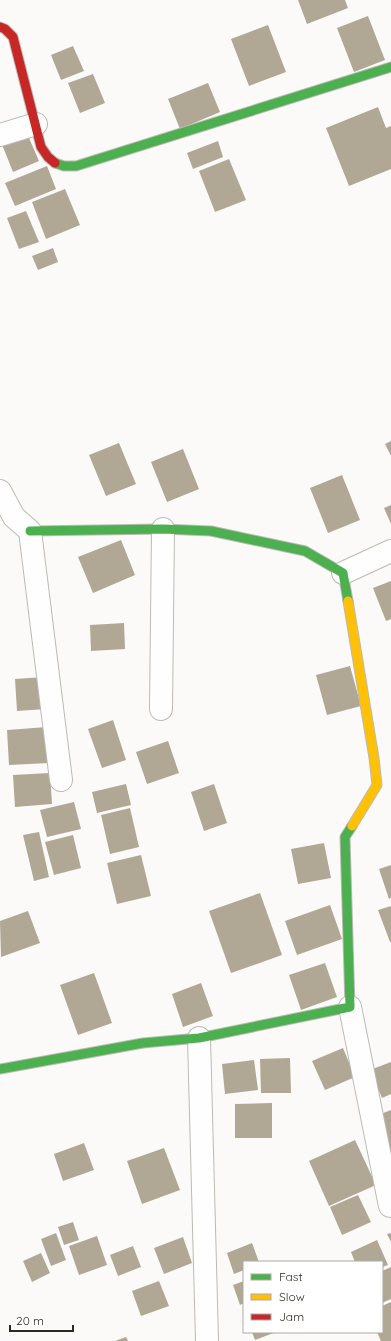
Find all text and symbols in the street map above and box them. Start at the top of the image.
legend [243,1261,383,1333]
text: Fast [279,1269,303,1284]
text: Slow [279,1289,305,1304]
scale bar [10,1307,73,1333]
text: Jam [279,1309,304,1324]
text: 20 m [16,1313,44,1328]

